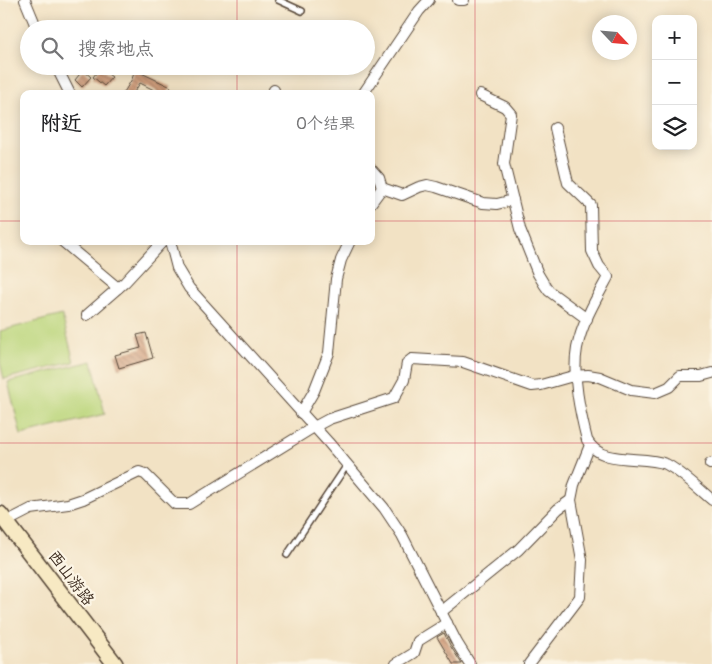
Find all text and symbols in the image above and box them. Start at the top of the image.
north arrow [592,15,637,60]
map controls [652,15,697,150]
button: + [652,15,697,60]
search box [20,20,375,75]
icon: search [38,34,66,62]
text: 搜索地点 [78,37,154,61]
button: − [652,60,697,105]
button: layers [652,105,697,150]
text: 附近 [40,110,82,137]
text: 0个结果 [296,114,355,134]
street label: 西山游路 [44,546,98,610]

